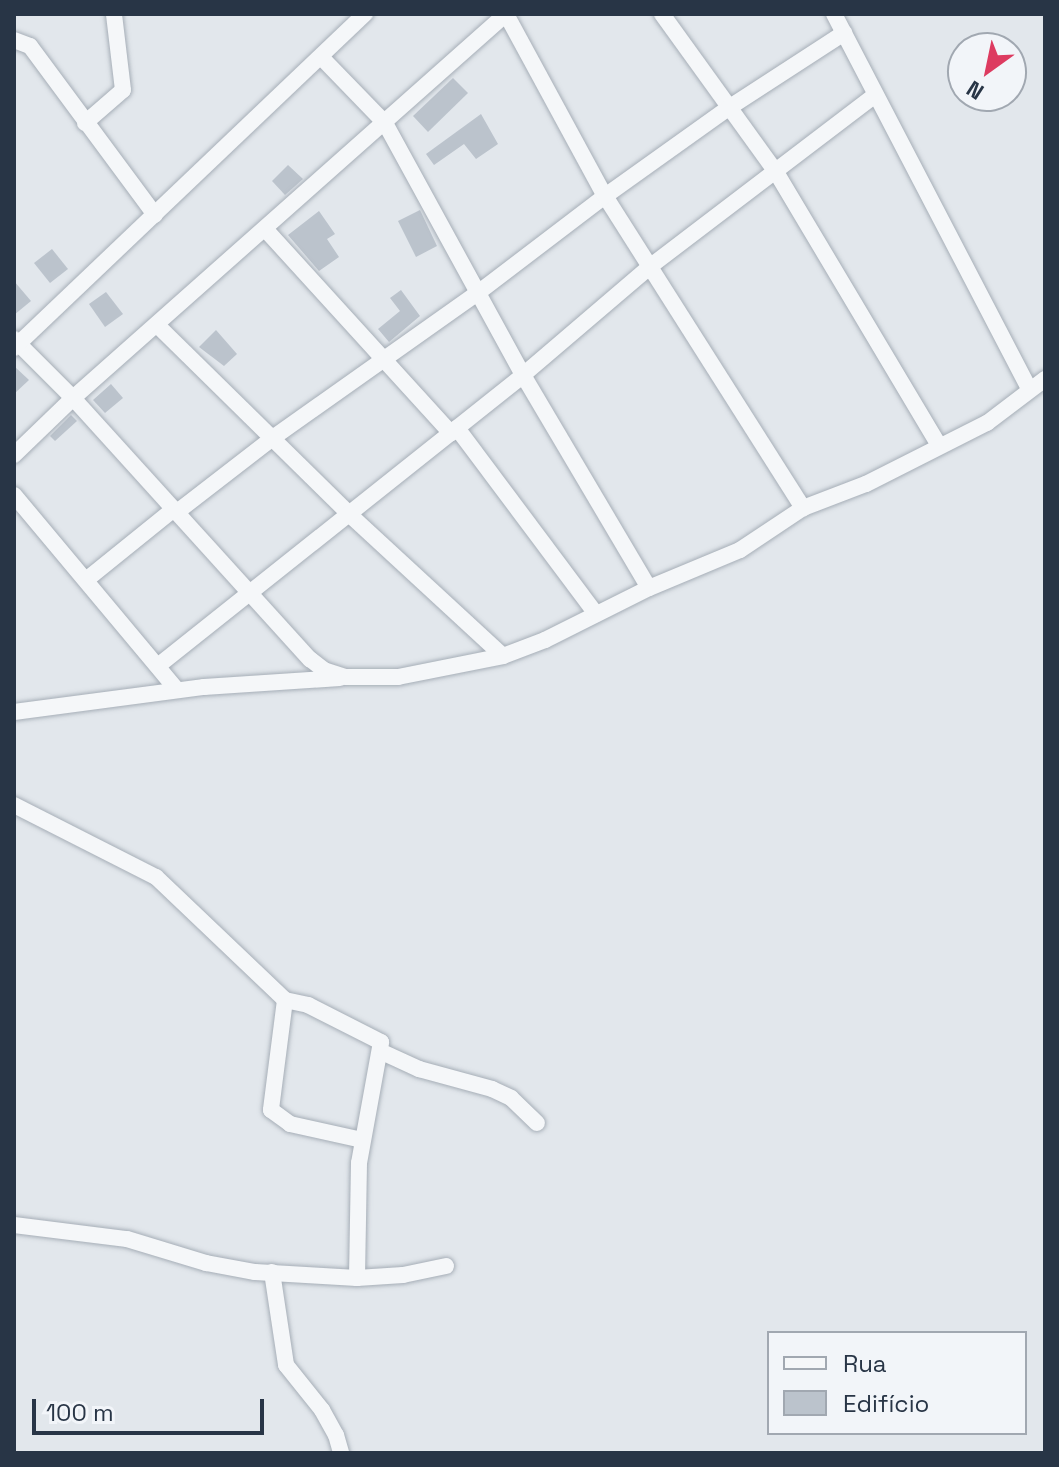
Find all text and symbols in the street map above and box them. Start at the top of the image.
north arrow [947,32,1027,112]
text: N [961,75,989,106]
legend [767,1331,1027,1435]
text: Rua [843,1348,887,1379]
scale bar [36,1383,268,1433]
text: Edifício [843,1388,929,1419]
text: 100 m [46,1397,114,1428]

